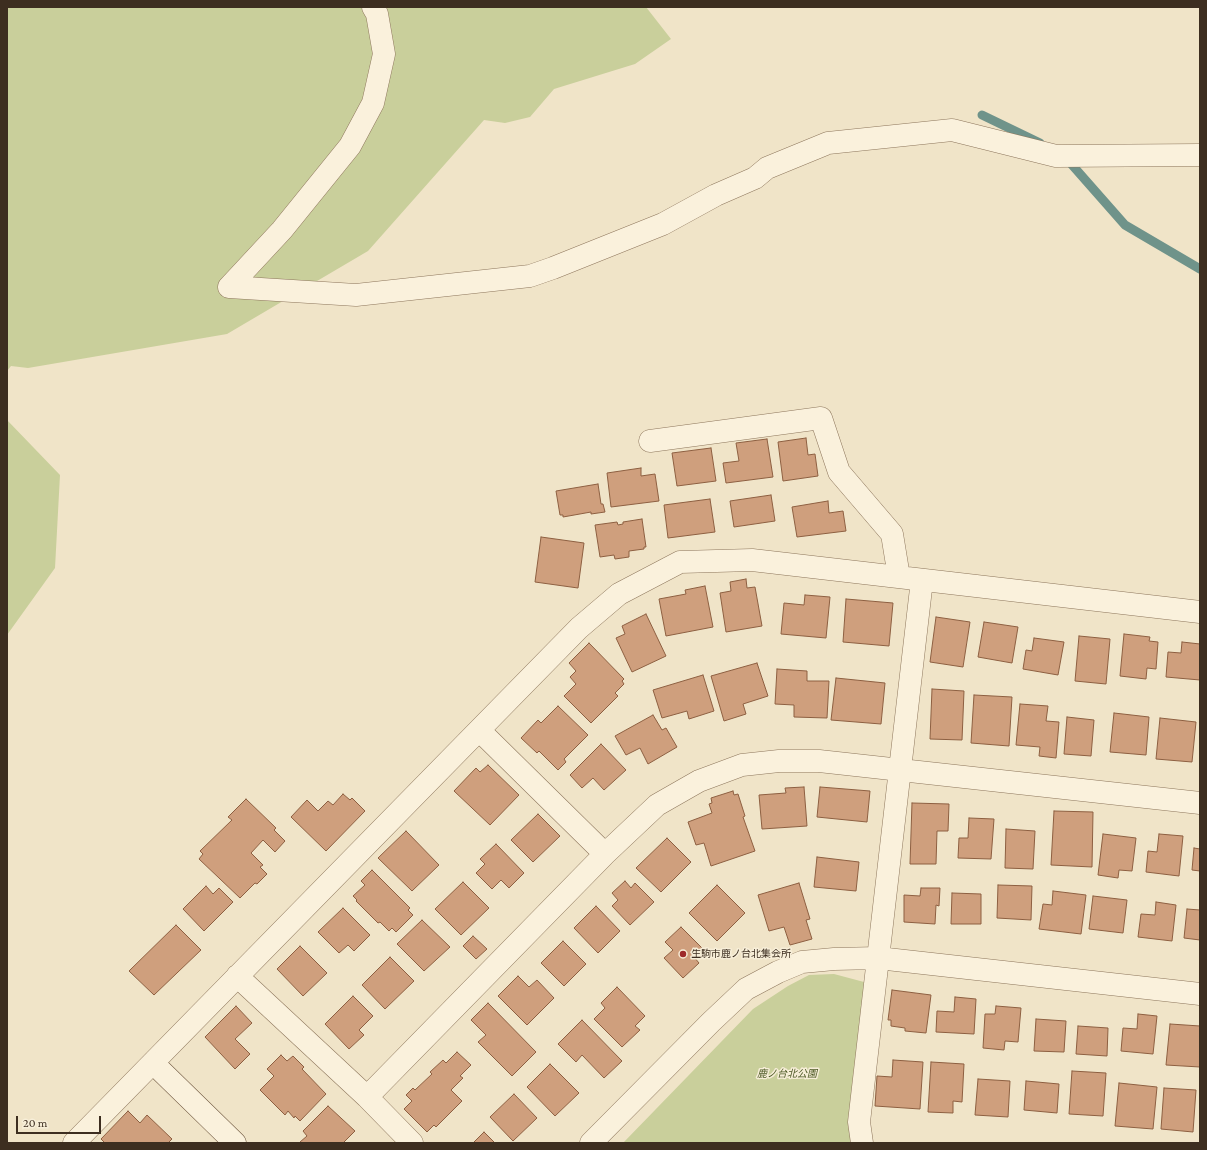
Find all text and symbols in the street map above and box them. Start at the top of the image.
place label: 生駒市鹿ノ台北集会所 [691,948,791,960]
marker: 生駒市鹿ノ台北集会所 [678,949,688,959]
park label: 鹿ノ台北公園 [757,1068,817,1080]
scale bar [18,1108,103,1134]
text: 20 m [23,1116,47,1130]

